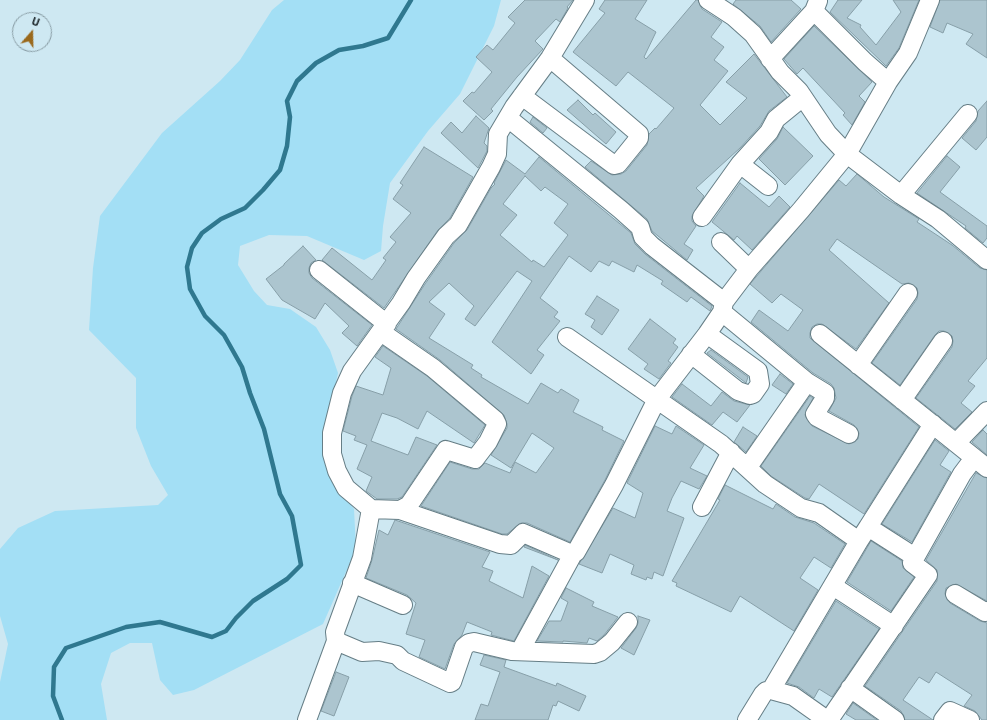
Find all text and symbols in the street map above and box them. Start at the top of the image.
north arrow [12,12,52,52]
text: U [30,14,42,29]

